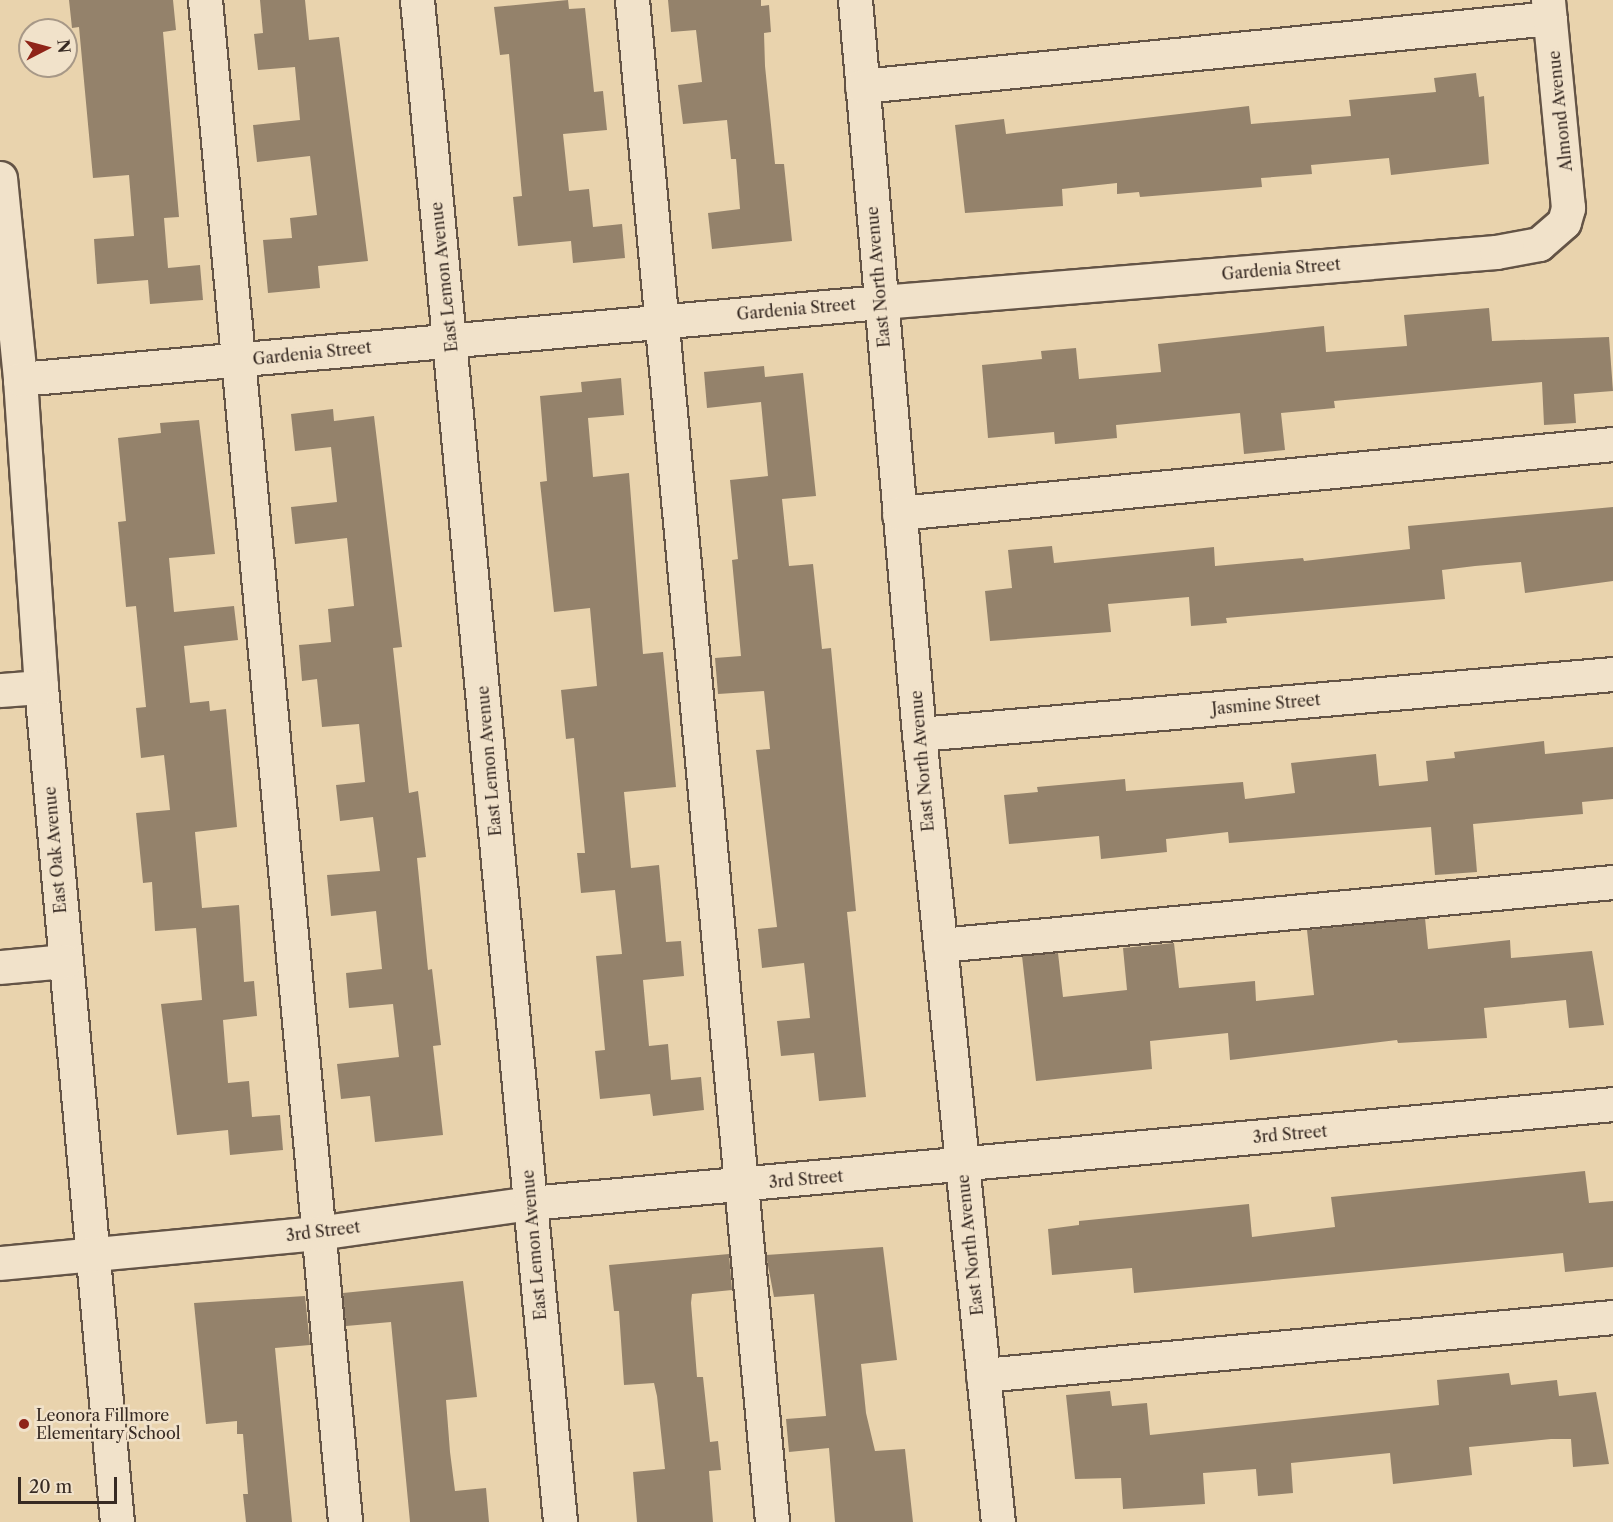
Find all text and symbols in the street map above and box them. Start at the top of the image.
north arrow [18,18,78,78]
text: N [53,38,75,54]
street label: Almond Avenue [1544,49,1576,173]
street label: East Lemon Avenue [427,201,461,353]
street label: East North Avenue [862,205,894,349]
street label: Gardenia Street [1221,254,1341,284]
street label: Gardenia Street [736,294,856,324]
street label: Gardenia Street [252,337,372,369]
street label: East Lemon Avenue [473,685,505,837]
street label: East North Avenue [906,689,938,833]
street label: Jasmine Street [1211,690,1321,718]
street label: East Oak Avenue [40,785,70,915]
street label: 3rd Street [1252,1121,1328,1147]
street label: 3rd Street [768,1166,844,1192]
street label: East Lemon Avenue [518,1169,550,1321]
street label: East North Avenue [953,1173,987,1317]
street label: 3rd Street [285,1217,361,1245]
place label: Leonora Fillmore Elementary School [36,1405,181,1443]
marker: Leonora Fillmore Elementary School [17,1417,31,1431]
scale bar [21,1465,120,1503]
text: 20 m [29,1476,72,1498]

